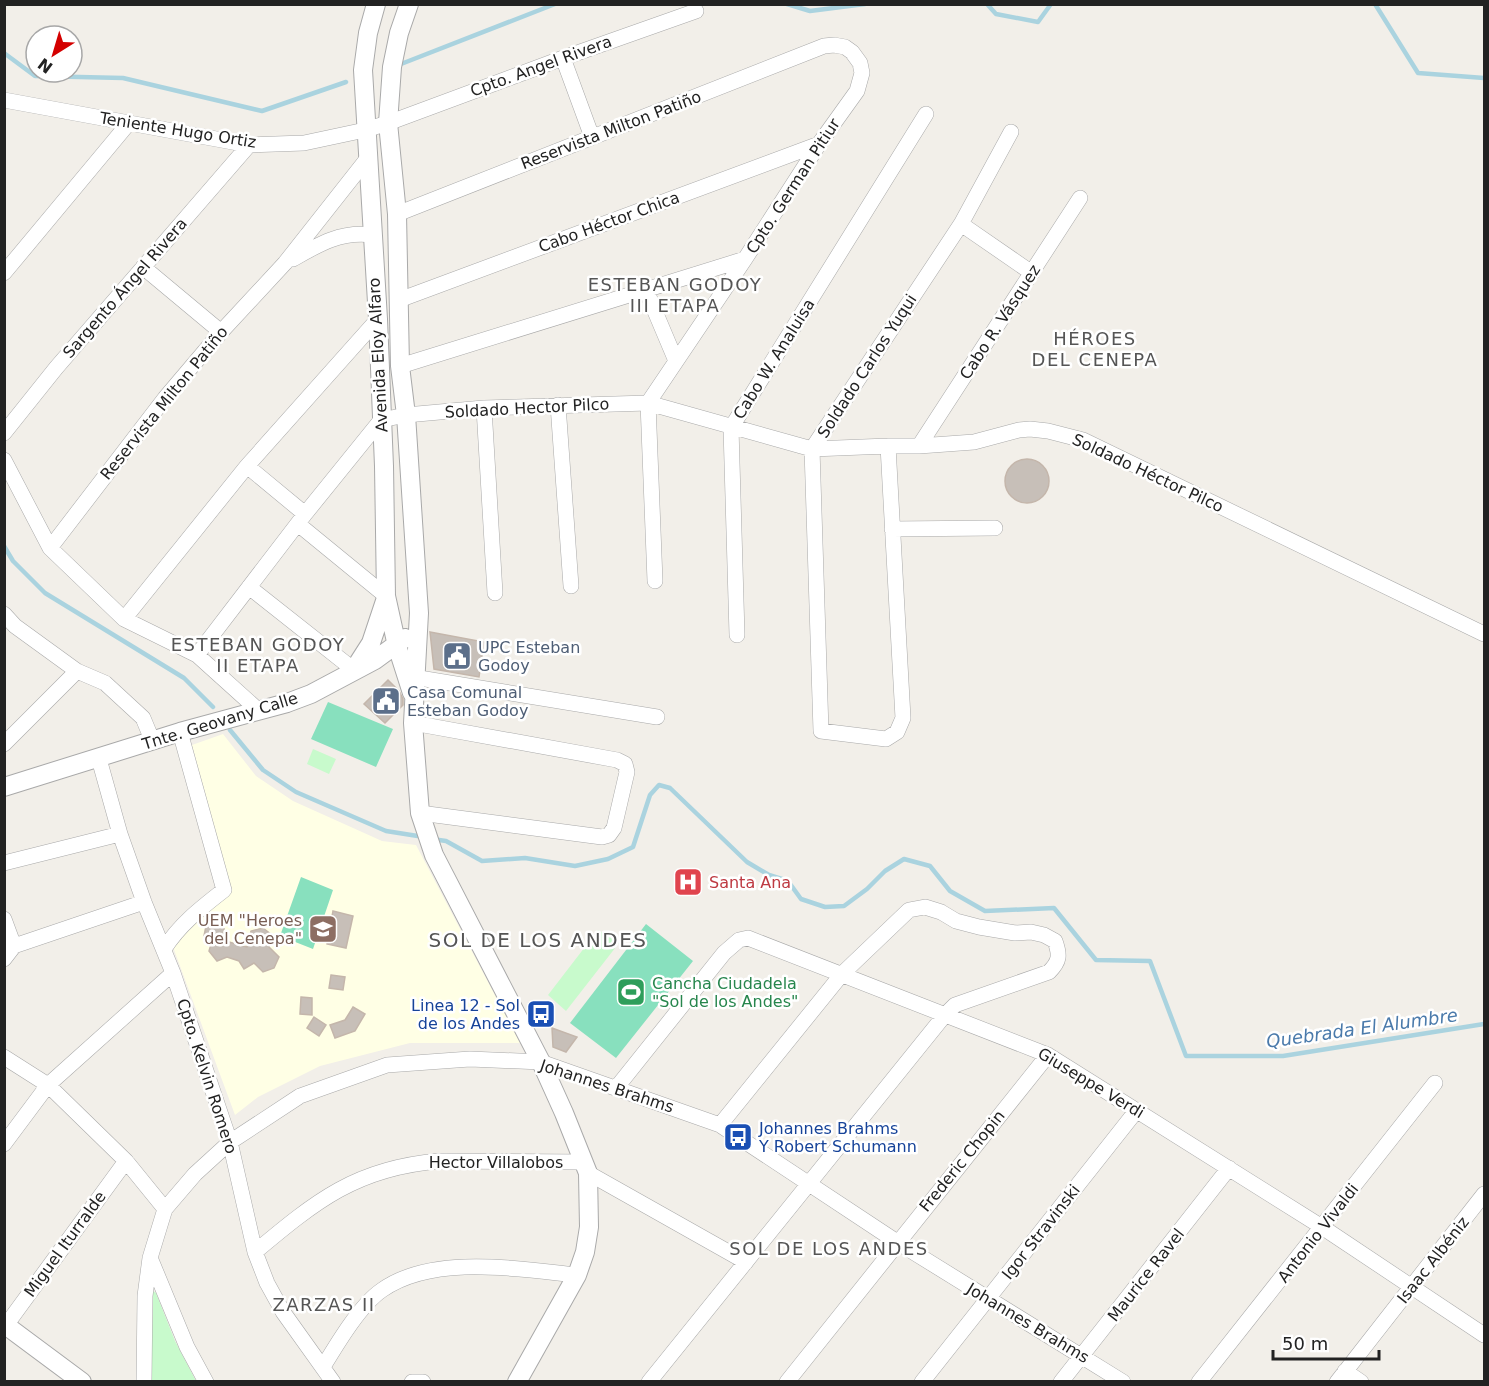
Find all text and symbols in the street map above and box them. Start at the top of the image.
north arrow [24,24,84,84]
street label: Cpto. Angel Rivera [468,32,614,100]
text: N [34,54,56,77]
street label: Reservista Milton Patiño [518,87,704,173]
street label: Teniente Hugo Ortiz [97,108,258,152]
street label: Cpto. German Pitiur [742,114,844,257]
street label: Cabo Héctor Chica [536,188,682,256]
street label: Sargento Ángel Rivera [59,214,191,362]
street label: Cabo R. Vásquez [956,261,1044,383]
district label: ESTEBAN GODOY III ETAPA [588,274,762,316]
street label: Avenida Eloy Alfaro [364,277,392,433]
street label: Soldado Carlos Yuqui [813,291,921,441]
street label: Cabo W. Analuisa [729,295,819,423]
street label: Reservista Milton Patiño [96,323,232,483]
district label: HÉROES DEL CENEPA [1032,328,1158,370]
street label: Soldado Hector Pilco [444,394,610,422]
street label: Soldado Héctor Pilco [1069,430,1227,516]
district label: ESTEBAN GODOY II ETAPA [171,634,345,676]
place label: UPC Esteban Godoy [478,638,580,675]
public building icon: UPC Esteban Godoy [441,640,473,672]
place label: Casa Comunal Esteban Godoy [407,683,528,720]
public building icon: Casa Comunal Esteban Godoy [370,685,402,717]
street label: Tnte. Geovany Calle [139,688,300,754]
hospital icon: Santa Ana [672,866,704,898]
place label: Santa Ana [709,873,791,892]
place label: UEM "Heroes del Cenepa" [198,911,302,948]
school or university icon: UEM "Heroes del Cenepa" [307,913,339,945]
district label: SOL DE LOS ANDES [429,928,647,952]
place label: Cancha Ciudadela "Sol de los Andes" [652,974,798,1011]
sports icon: Cancha Ciudadela "Sol de los Andes" [615,976,647,1008]
street label: Cpto. Kelvin Romero [173,996,241,1156]
place label: Linea 12 - Sol de los Andes [411,996,520,1033]
bus stop icon: Linea 12 - Sol de los Andes [525,998,557,1030]
water label: Quebrada El Alumbre [1265,1004,1459,1052]
street label: Giuseppe Verdi [1034,1044,1148,1122]
street label: Johannes Brahms [537,1055,676,1117]
street label: Frederic Chopin [915,1107,1009,1215]
place label: Johannes Brahms Y Robert Schumann [758,1119,917,1156]
bus stop icon: Johannes Brahms Y Robert Schumann [722,1121,754,1153]
street label: Hector Villalobos [429,1153,563,1172]
street label: Antonio Vivaldi [1274,1180,1362,1286]
street label: Igor Stravinski [998,1181,1084,1283]
street label: Miguel Iturralde [20,1187,110,1301]
street label: Isaac Albéniz [1393,1213,1473,1307]
street label: Maurice Ravel [1104,1225,1188,1325]
district label: SOL DE LOS ANDES [729,1238,929,1259]
street label: Johannes Brahms [962,1278,1093,1367]
district label: ZARZAS II [272,1294,376,1315]
scale bar [1273,1323,1380,1361]
text: 50 m [1282,1333,1328,1354]

